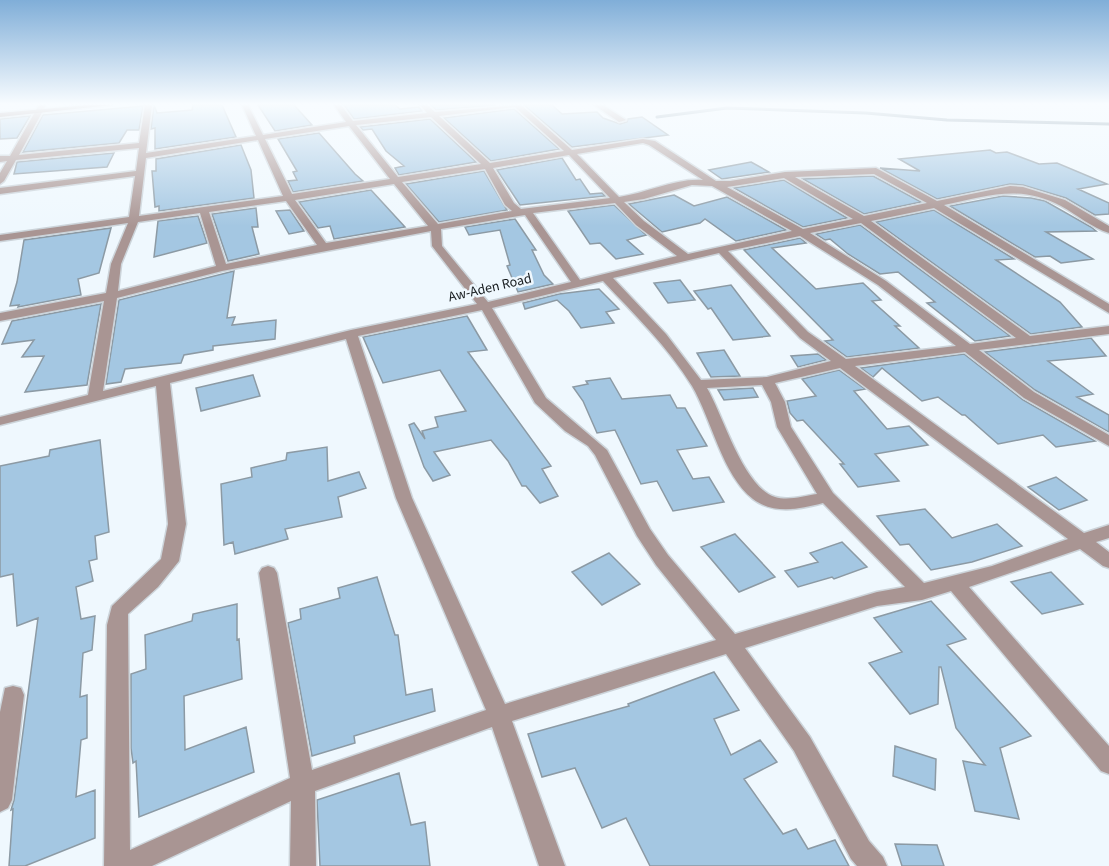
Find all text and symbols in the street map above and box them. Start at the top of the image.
street label: Aw-Aden Road [446,269,534,307]

